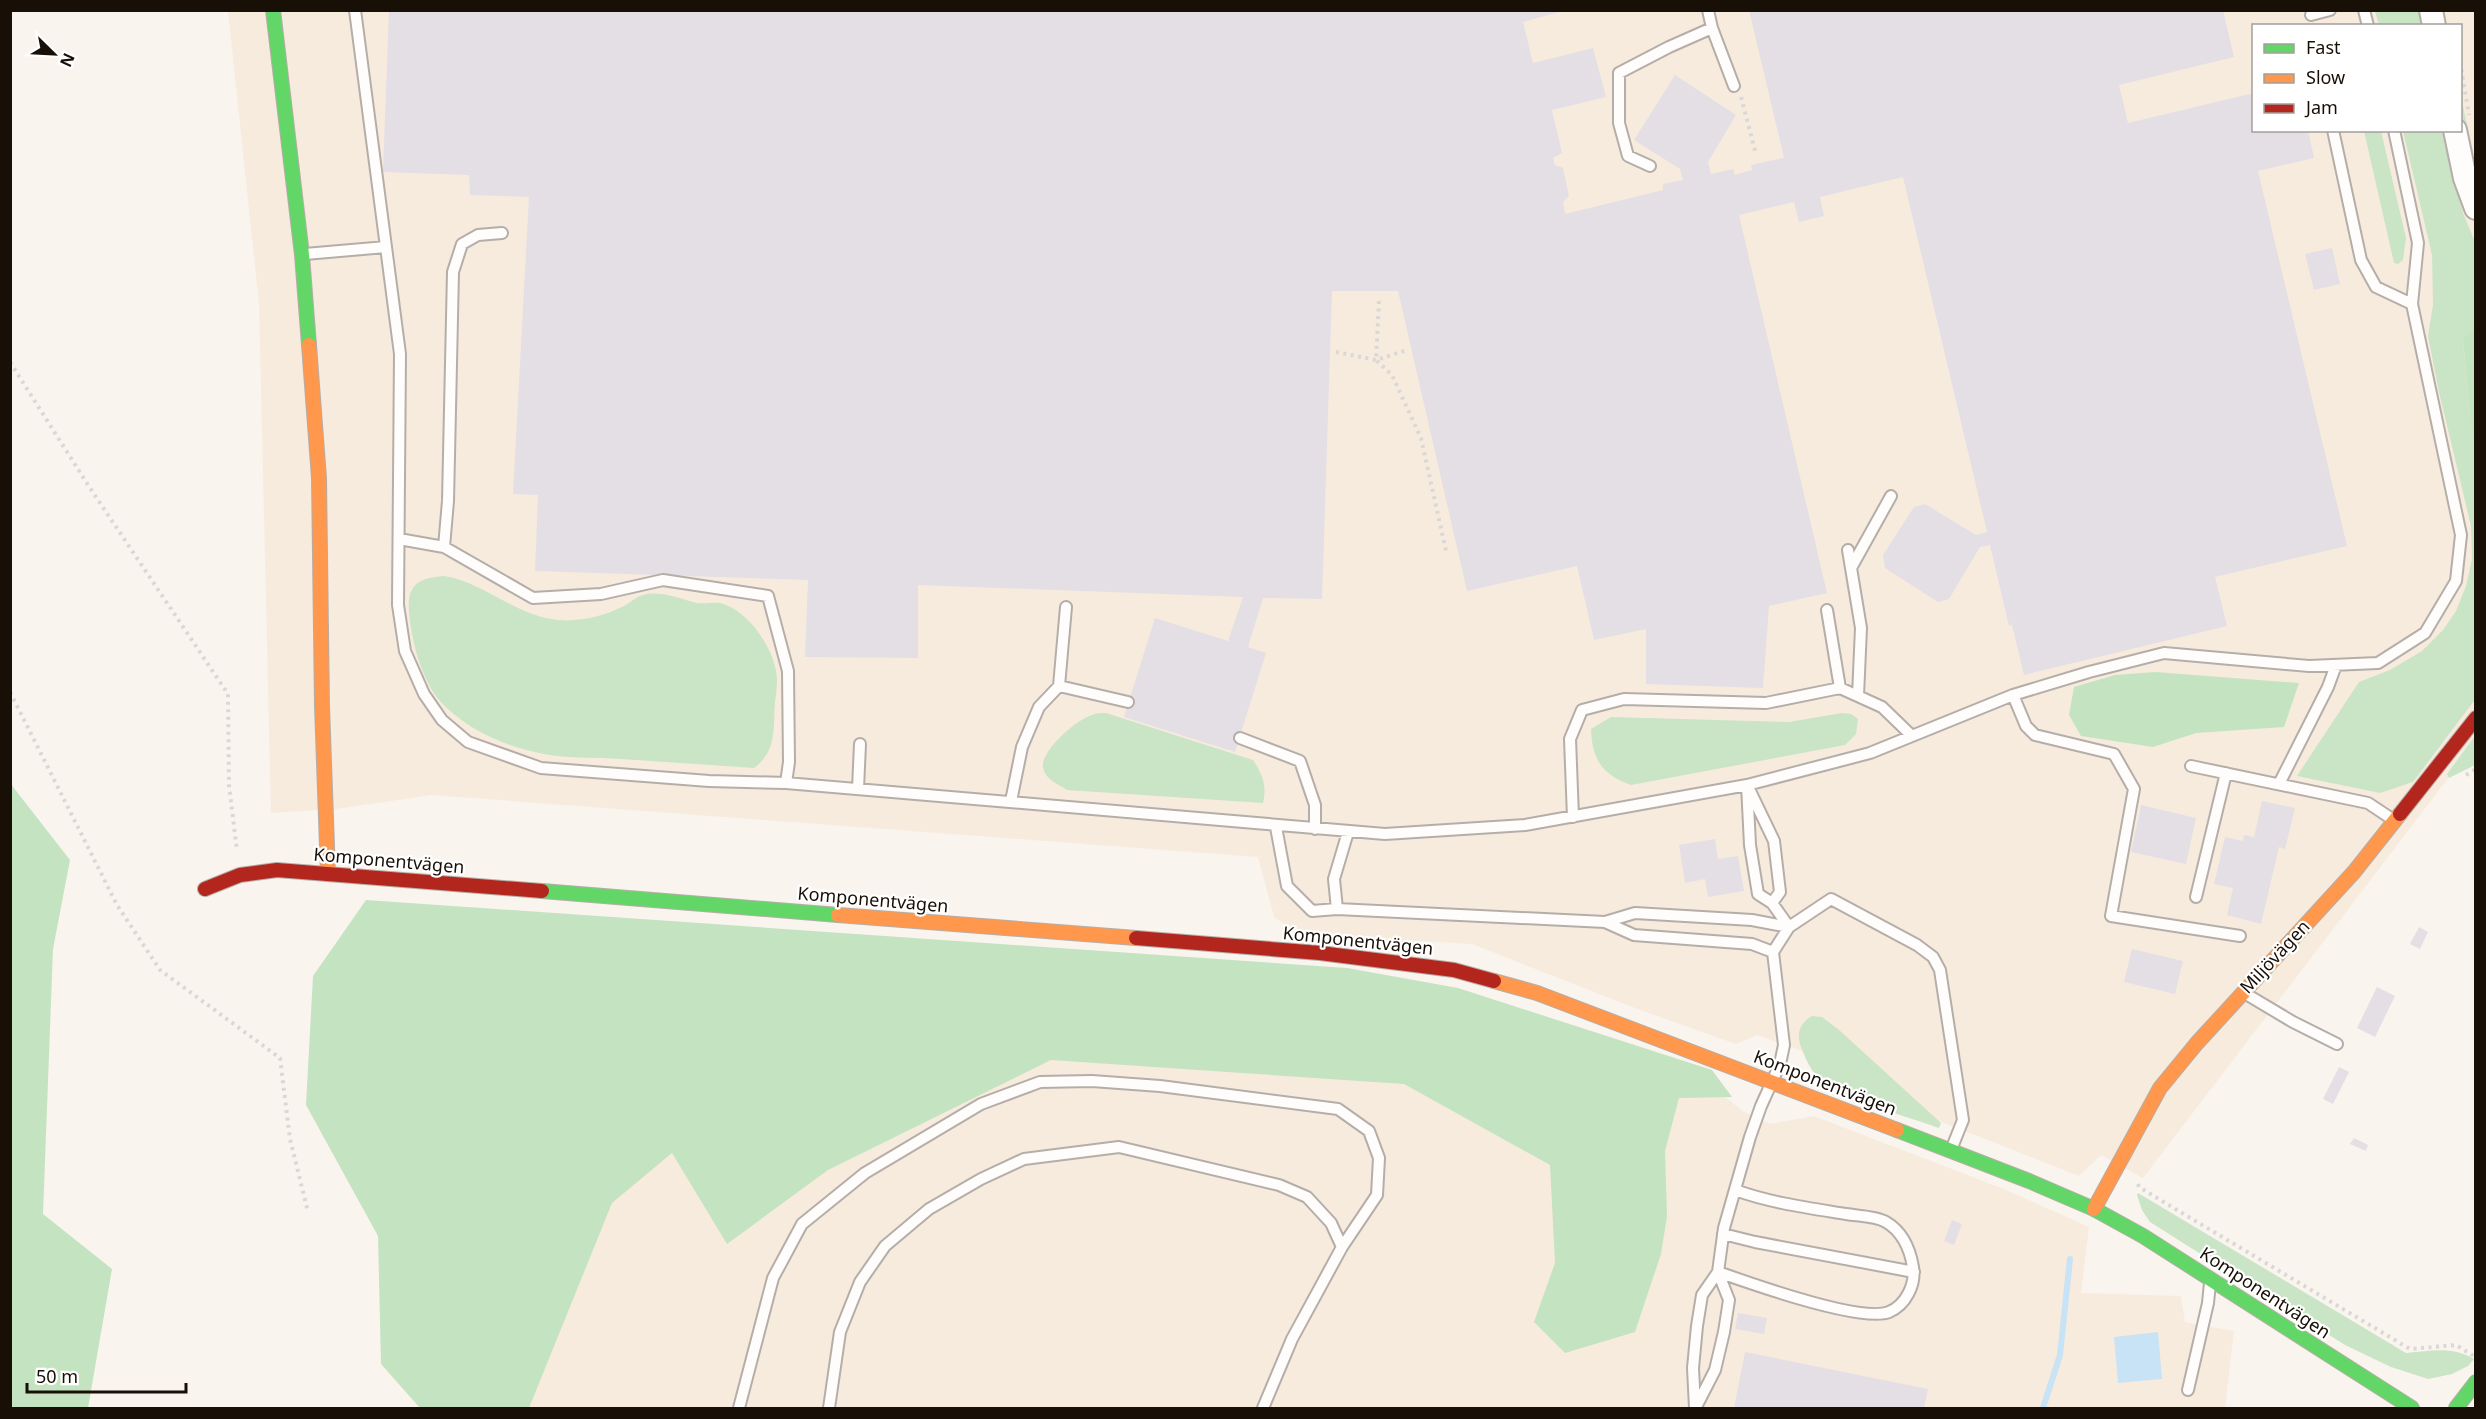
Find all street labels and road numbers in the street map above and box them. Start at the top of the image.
street label: Komponentvägen [313,841,466,879]
street label: Komponentvägen [797,880,950,918]
street label: Miljövägen [2234,914,2315,998]
street label: Komponentvägen [1282,920,1435,960]
street label: Komponentvägen [1750,1044,1900,1120]
street label: Komponentvägen [2196,1241,2336,1343]

